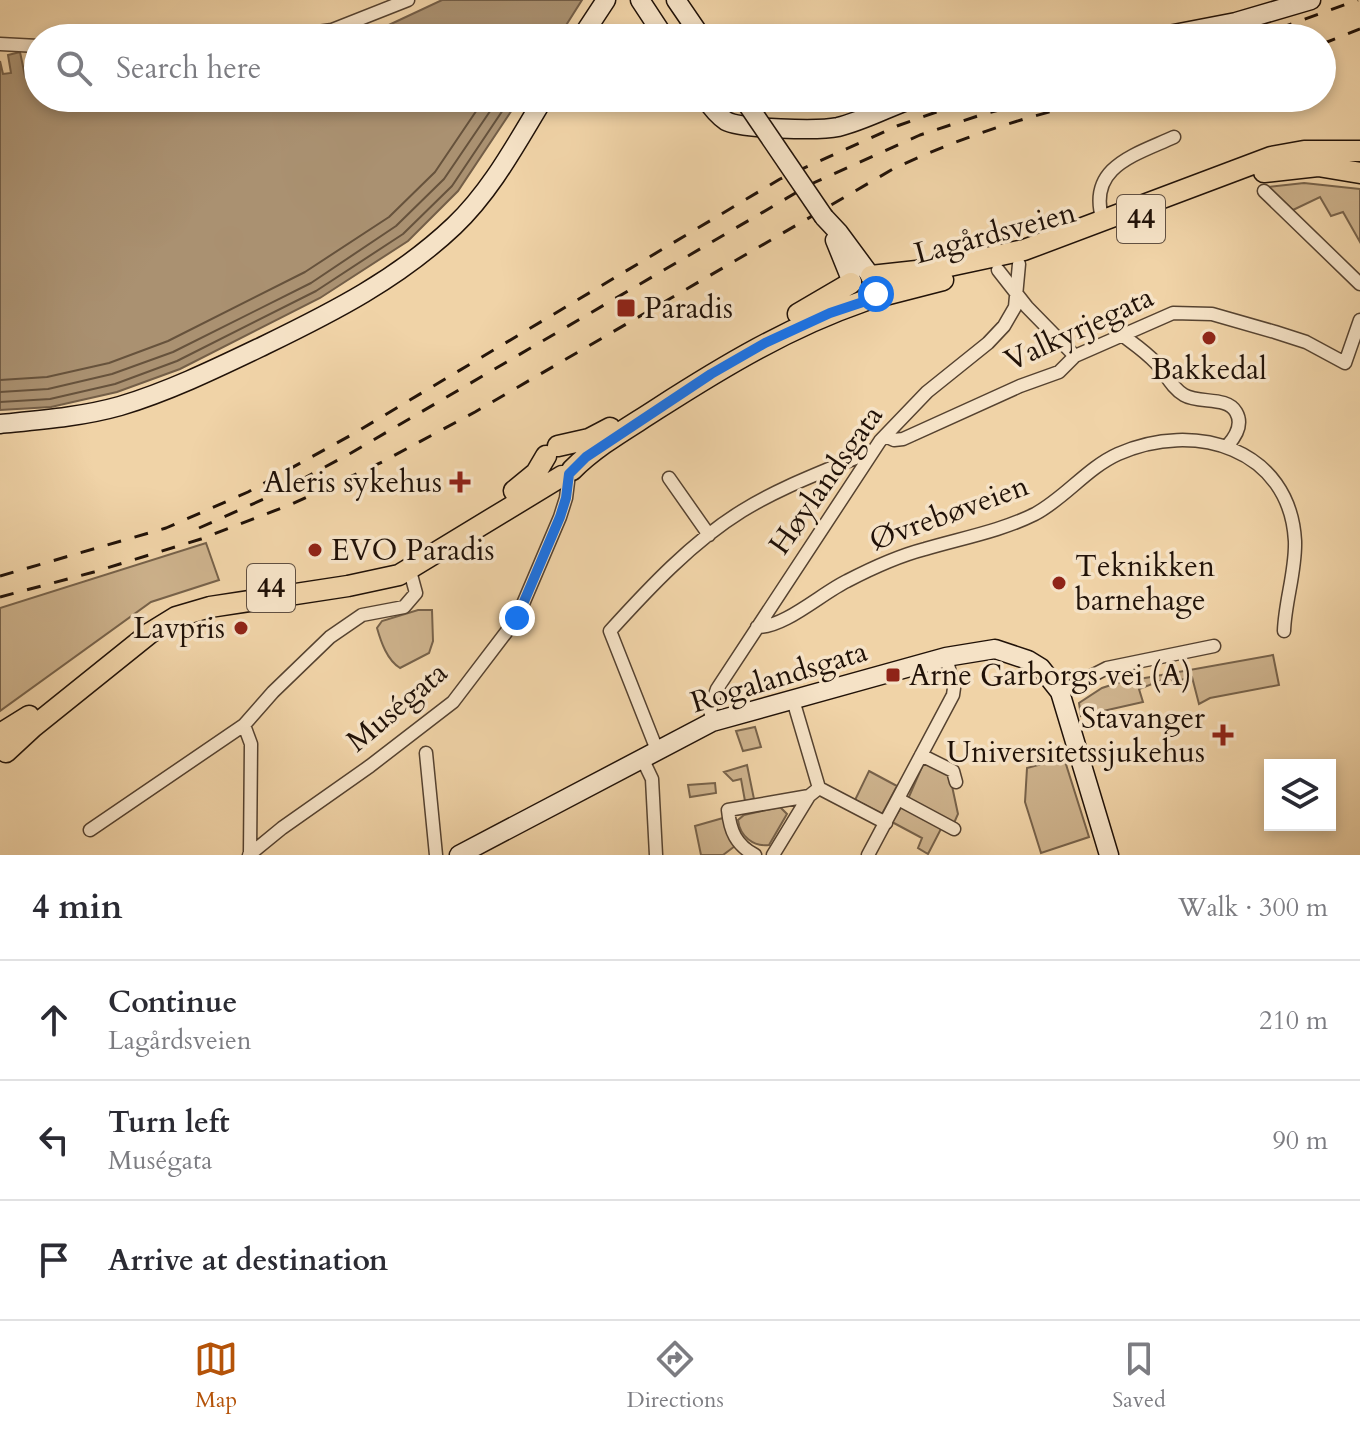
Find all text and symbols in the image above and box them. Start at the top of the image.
search box [24,24,1336,112]
icon: search [52,46,96,90]
text: Search here [116,48,261,89]
street label: Lagårdsveien [910,192,1080,274]
road number: 44 [1117,195,1165,243]
route start [858,276,894,312]
street label: Valkyrjegata [998,277,1160,381]
place label: Paradis [644,288,733,329]
marker: Paradis [615,297,637,319]
marker: Bakkedal [1200,329,1218,347]
place label: Bakkedal [1151,349,1267,390]
street label: Høylandsgata [759,397,893,563]
place label: Aleris sykehus [263,462,442,503]
street label: Øvrebøveien [864,465,1034,561]
marker: Aleris sykehus [449,471,471,493]
place label: EVO Paradis [331,530,495,571]
marker: EVO Paradis [306,541,324,559]
place label: Teknikken barnehage [1075,546,1215,621]
road number: 44 [247,564,295,612]
marker: Teknikken barnehage [1050,574,1068,592]
route end [499,600,535,636]
place label: Lavpris [133,608,225,649]
marker: Lavpris [232,619,250,637]
street label: Rogalandsgata [686,631,872,723]
street label: Muségata [338,653,456,761]
place label: Arne Garborgs vei (A) [909,655,1192,696]
marker: Arne Garborgs vei (A) [884,666,902,684]
place label: Stavanger Universitetssjukehus [947,698,1205,773]
marker: Stavanger Universitetssjukehus [1212,724,1234,746]
map controls [1264,759,1336,831]
button: layers [1264,759,1336,831]
text: 4 min [32,884,123,930]
text: Walk · 300 m [1178,890,1328,925]
text: Continue [108,982,237,1023]
icon: ahead [32,998,76,1042]
text: 210 m [1259,1003,1328,1038]
text: Lagårdsveien [108,1023,252,1058]
text: Turn left [108,1102,230,1143]
icon: left [32,1118,76,1162]
text: 90 m [1272,1123,1328,1158]
text: Muségata [108,1143,213,1178]
icon: arrive [32,1238,76,1282]
text: Arrive at destination [108,1240,388,1281]
tab: Map [194,1337,238,1415]
tab: Directions [627,1337,724,1415]
tab: Saved [1112,1337,1166,1415]

